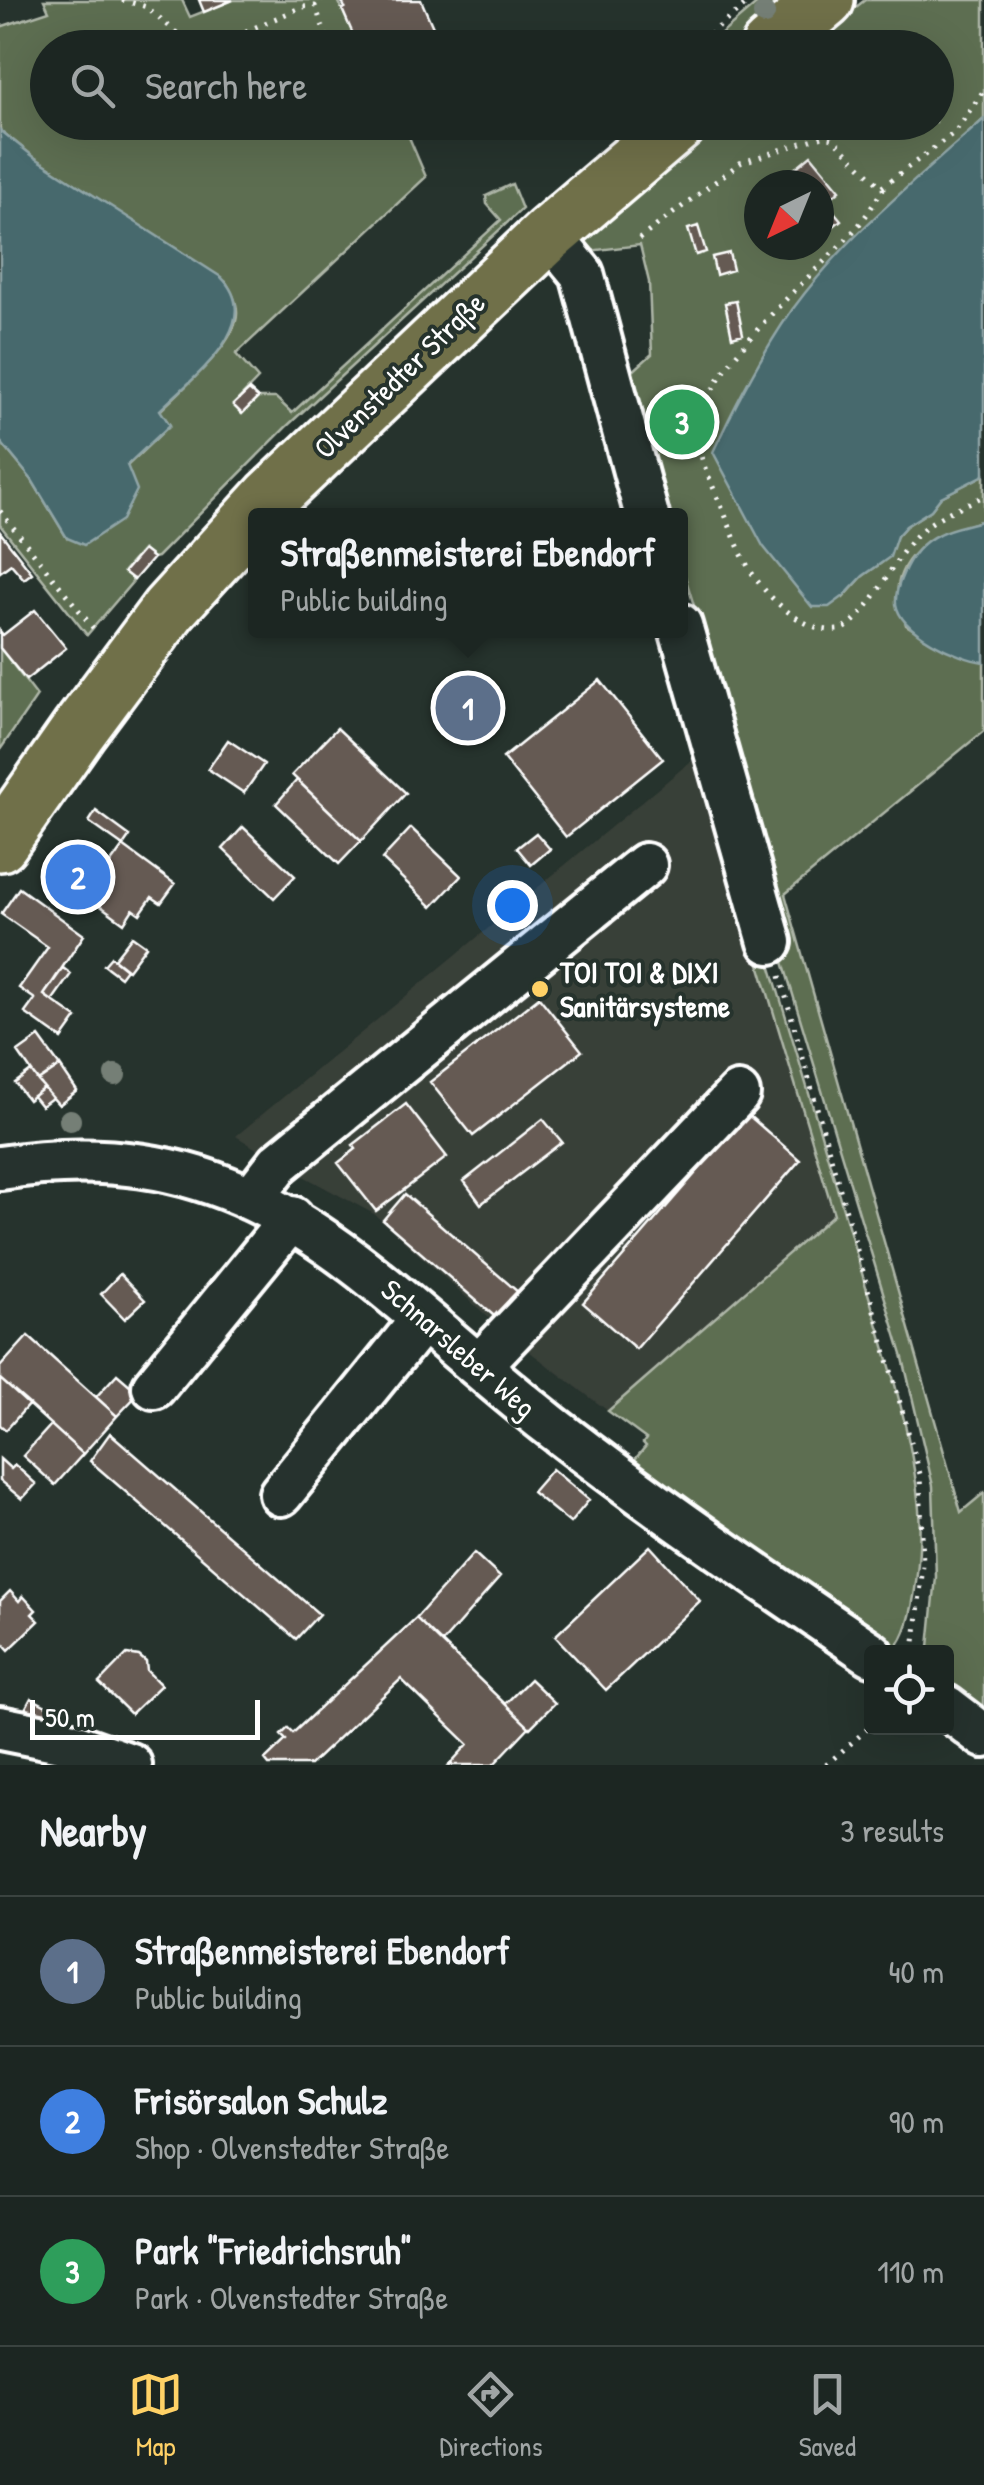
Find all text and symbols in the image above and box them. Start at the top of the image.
search box [30,30,954,140]
icon: search [65,58,120,113]
text: Search here [145,59,307,111]
north arrow [744,170,834,260]
street label: Olvenstedter Straße [305,283,493,467]
pin: 3 [650,384,714,460]
popup [248,508,688,638]
text: Straßenmeisterei Ebendorf [281,526,655,578]
text: Public building [281,578,447,621]
pin: 1 [436,670,500,746]
pin: 2 [46,840,110,914]
your location [487,880,538,931]
place label: TOI TOI & DIXI Sanitärsysteme [559,952,730,1027]
marker: TOI TOI & DIXI Sanitärsysteme [529,978,551,1000]
street label: Schnarsleber Weg [373,1270,545,1426]
map controls [864,1645,954,1735]
button: locate [864,1645,954,1735]
scale bar [30,1695,260,1740]
text: 50 m [45,1698,95,1736]
text: Nearby [40,1802,147,1859]
text: 3 results [840,1809,944,1852]
text: Straßenmeisterei Ebendorf [135,1924,510,1976]
text: 1 [67,1950,78,1993]
text: 40 m [889,1950,944,1993]
text: Public building [135,1976,302,2019]
text: Frisörsalon Schulz [135,2074,388,2126]
text: 2 [65,2100,80,2143]
text: 90 m [889,2100,944,2143]
text: Shop · Olvenstedter Straße [135,2126,449,2169]
text: Park "Friedrichsruh" [135,2224,412,2276]
text: 3 [65,2250,80,2293]
text: 110 m [877,2250,944,2293]
text: Park · Olvenstedter Straße [135,2276,448,2319]
tab: Map [128,2367,183,2465]
tab: Directions [439,2367,542,2465]
tab: Saved [799,2367,856,2465]

